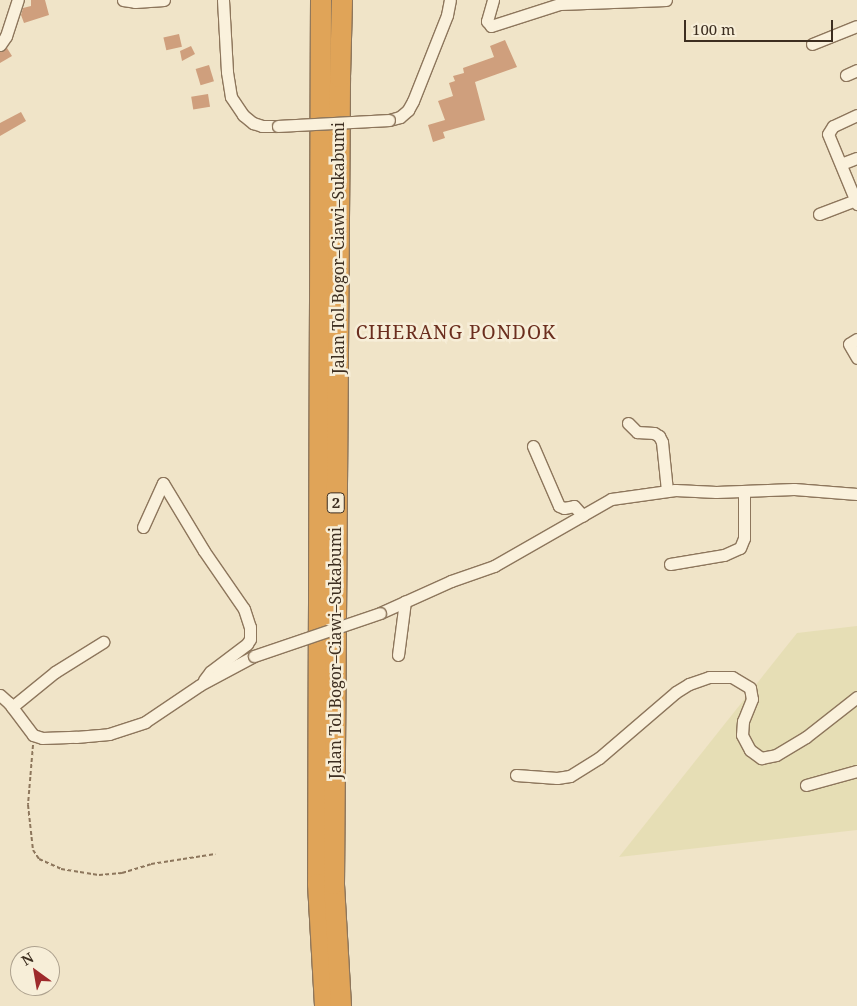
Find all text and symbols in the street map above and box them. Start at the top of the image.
scale bar [687,10,836,42]
text: 100 m [692,19,735,39]
street label: Jalan Tol Bogor–Ciawi–Sukabumi [328,122,348,374]
district label: CIHERANG PONDOK [354,322,558,344]
road number: 2 [326,490,346,516]
street label: Jalan Tol Bogor–Ciawi–Sukabumi [325,527,345,779]
north arrow [10,946,60,996]
text: N [18,948,37,970]

